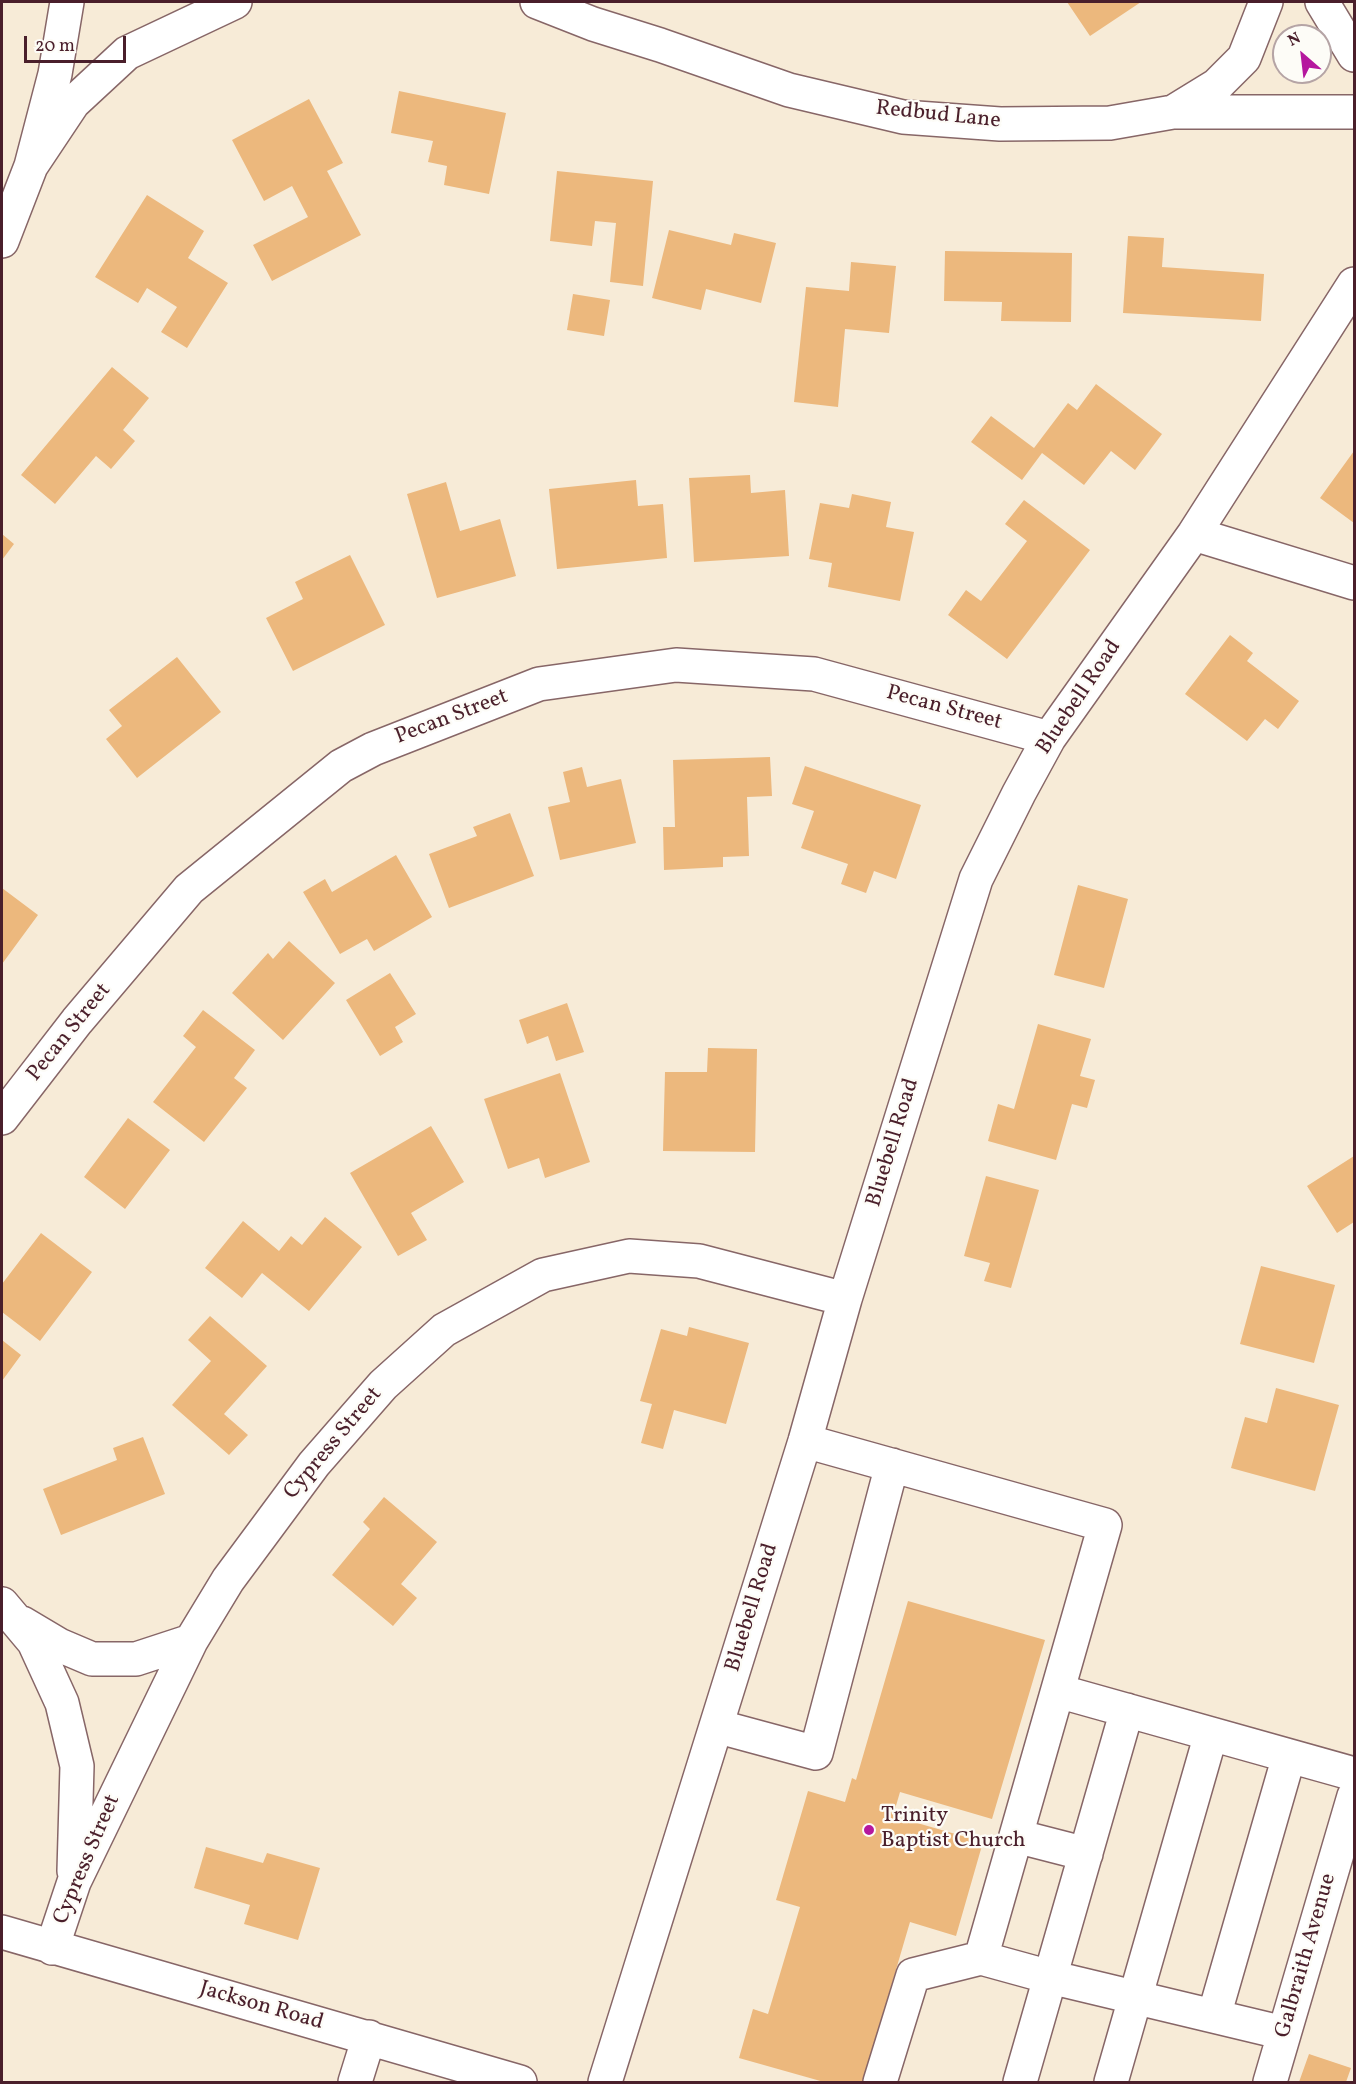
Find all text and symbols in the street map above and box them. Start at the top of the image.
scale bar [27,24,129,62]
north arrow [1272,24,1332,84]
text: N [1284,27,1305,52]
text: 20 m [35,34,75,59]
street label: Redbud Lane [874,96,1002,136]
street label: Bluebell Road [1032,636,1128,760]
street label: Pecan Street [883,681,1005,737]
street label: Pecan Street [392,684,512,752]
street label: Pecan Street [22,979,118,1087]
street label: Bluebell Road [862,1076,926,1210]
street label: Cypress Street [279,1382,389,1506]
street label: Bluebell Road [721,1541,785,1675]
street label: Cypress Street [49,1791,127,1929]
place label: Trinity Baptist Church [881,1804,1026,1856]
marker: Trinity Baptist Church [862,1823,876,1837]
street label: Galbraith Avenue [1271,1871,1343,2041]
street label: Jackson Road [196,1977,326,2037]

